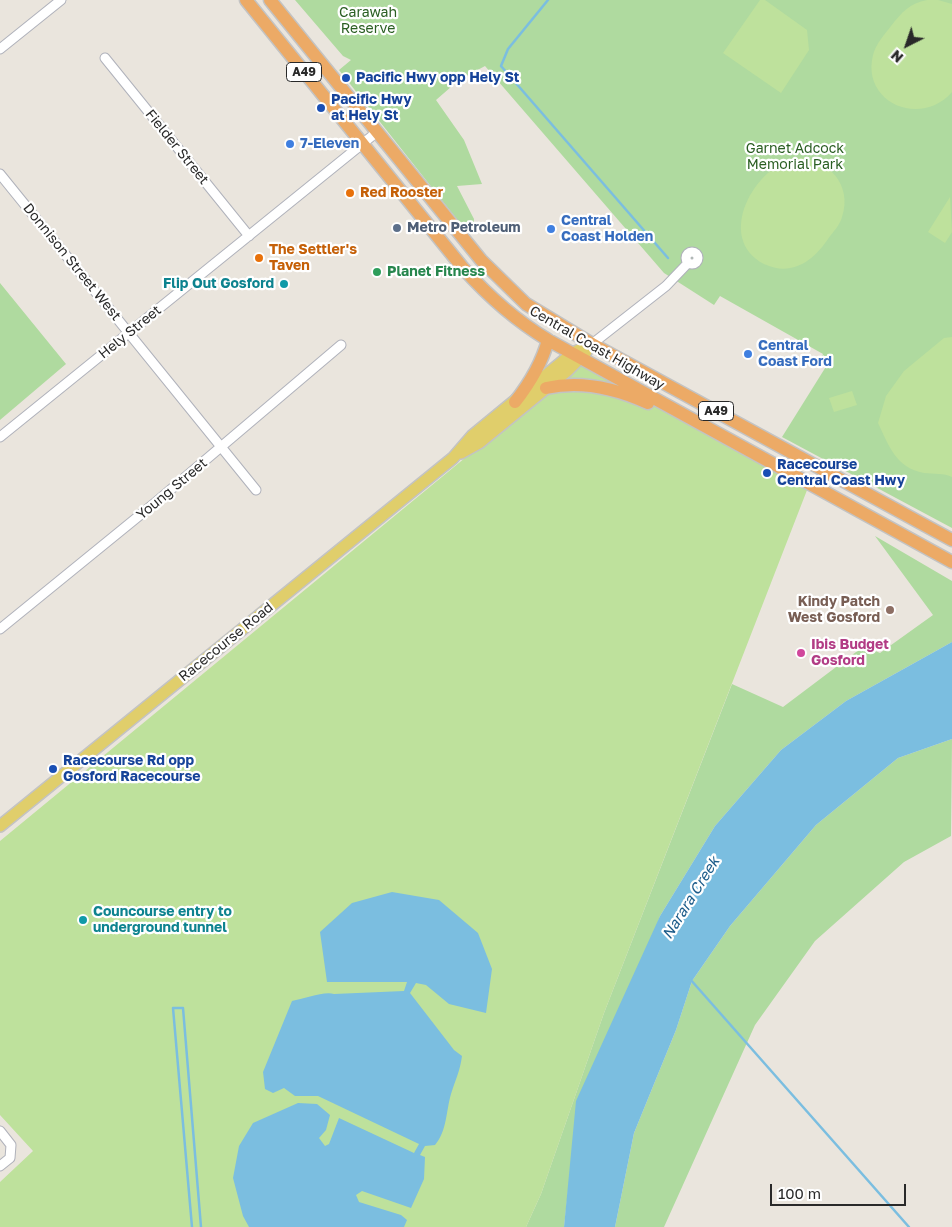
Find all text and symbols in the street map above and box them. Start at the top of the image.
park label: Carawah Reserve [339,5,397,38]
north arrow [882,20,932,70]
text: N [887,47,906,67]
road number: A49 [286,62,322,82]
place label: Pacific Hwy opp Hely St [356,70,519,86]
marker: Pacific Hwy opp Hely St [340,72,352,84]
place label: Pacific Hwy at Hely St [331,92,412,124]
marker: Pacific Hwy at Hely St [315,102,327,114]
street label: Fielder Street [142,106,212,188]
place label: 7-Eleven [300,136,359,152]
marker: 7-Eleven [284,138,296,150]
park label: Garnet Adcock Memorial Park [746,141,844,174]
place label: Red Rooster [360,185,443,201]
marker: Red Rooster [344,187,356,199]
street label: Donnison Street West [20,200,124,324]
place label: Central Coast Holden [561,213,653,246]
place label: Metro Petroleum [407,220,521,236]
marker: Metro Petroleum [391,222,403,234]
marker: Central Coast Holden [545,223,557,235]
place label: The Settler's Taven [269,242,357,274]
marker: The Settler's Taven [253,252,265,264]
place label: Planet Fitness [387,264,485,280]
marker: Planet Fitness [371,266,383,278]
place label: Flip Out Gosford [163,276,274,292]
marker: Flip Out Gosford [278,278,290,290]
street label: Hely Street [95,302,165,362]
street label: Central Coast Highway [526,302,668,394]
place label: Central Coast Ford [758,338,832,371]
marker: Central Coast Ford [742,348,754,360]
road number: A49 [698,402,734,421]
street label: Young Street [133,455,211,523]
place label: Racecourse Central Coast Hwy [777,457,905,490]
marker: Racecourse Central Coast Hwy [761,467,773,479]
place label: Kindy Patch West Gosford [788,594,880,626]
street label: Racecourse Road [176,599,276,685]
marker: Kindy Patch West Gosford [884,604,896,616]
place label: Ibis Budget Gosford [811,637,889,670]
marker: Ibis Budget Gosford [795,647,807,659]
place label: Racecourse Rd opp Gosford Racecourse [63,753,201,786]
marker: Racecourse Rd opp Gosford Racecourse [47,763,59,775]
water label: Narara Creek [659,853,723,943]
place label: Councourse entry to underground tunnel [93,904,232,936]
marker: Councourse entry to underground tunnel [77,914,89,926]
scale bar [772,1174,908,1206]
text: 100 m [778,1184,821,1202]

